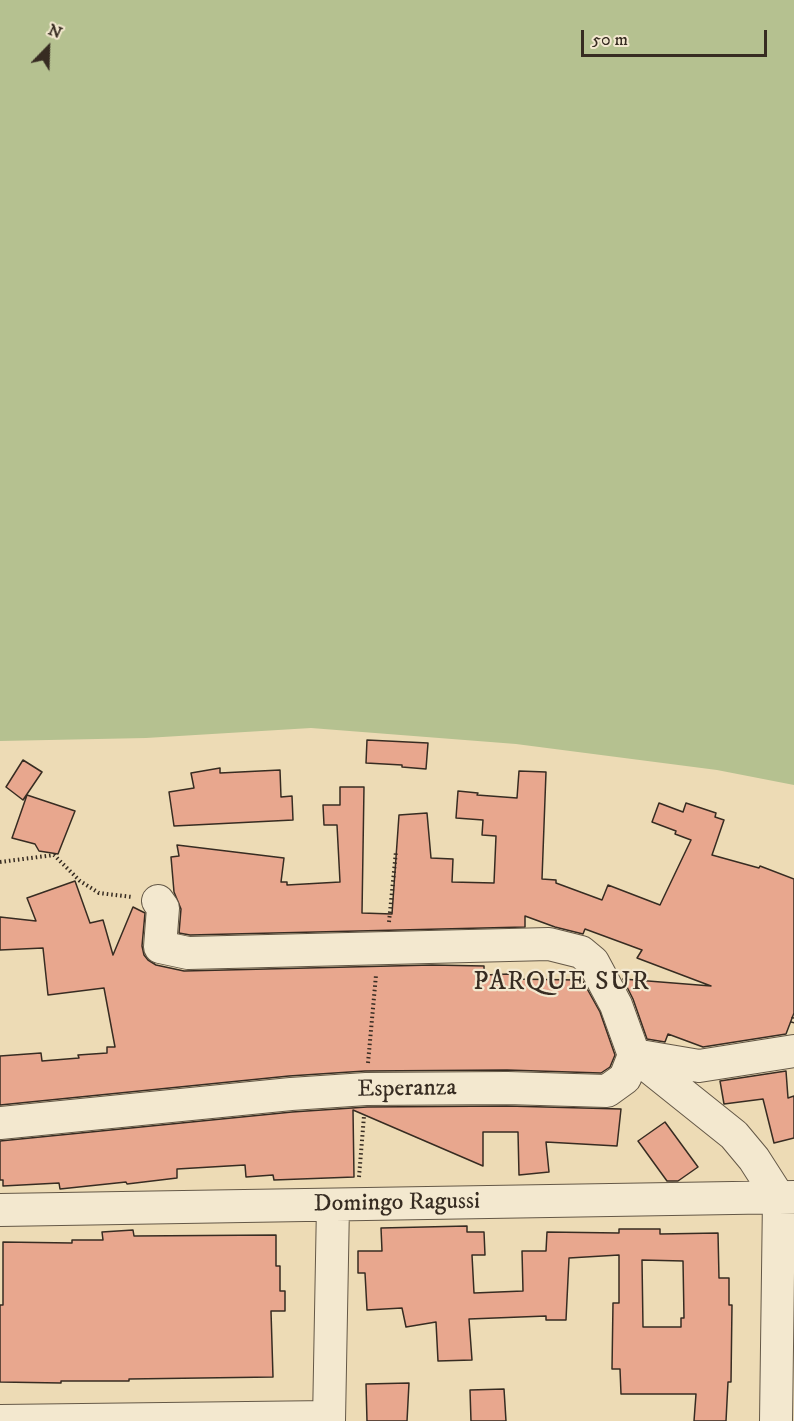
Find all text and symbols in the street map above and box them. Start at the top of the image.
north arrow [18,18,78,78]
scale bar [584,18,770,56]
text: N [45,20,65,43]
text: 50 m [592,29,628,51]
district label: PARQUE SUR [473,968,651,1000]
street label: Esperanza [357,1075,457,1105]
street label: Domingo Ragussi [314,1188,480,1220]

